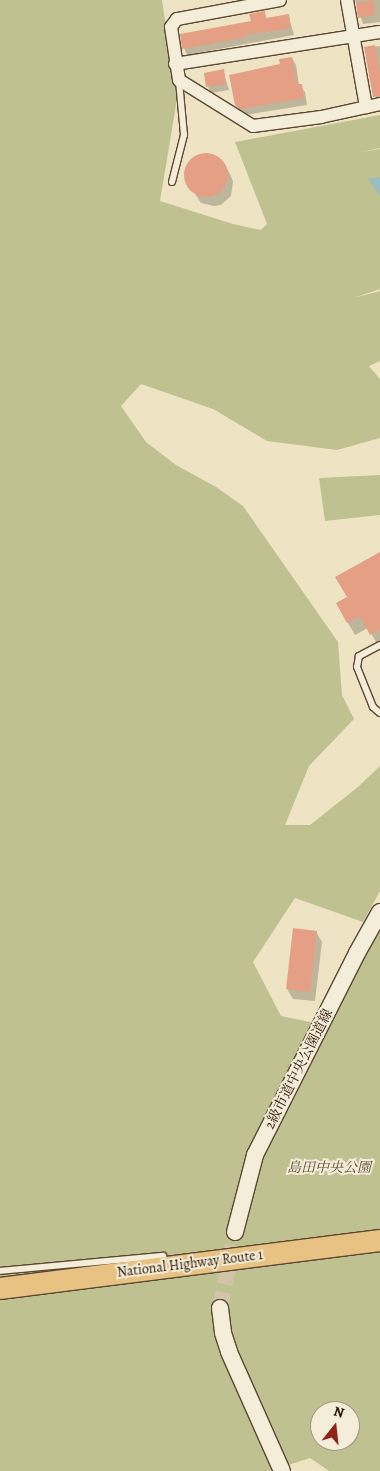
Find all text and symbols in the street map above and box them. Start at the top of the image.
street label: 2級市道中央公園道線 [261,1006,337,1132]
park label: 島田中央公園 [287,1160,371,1176]
street label: National Highway Route 1 [116,1247,264,1281]
north arrow [310,1401,360,1451]
text: N [331,1402,347,1423]

